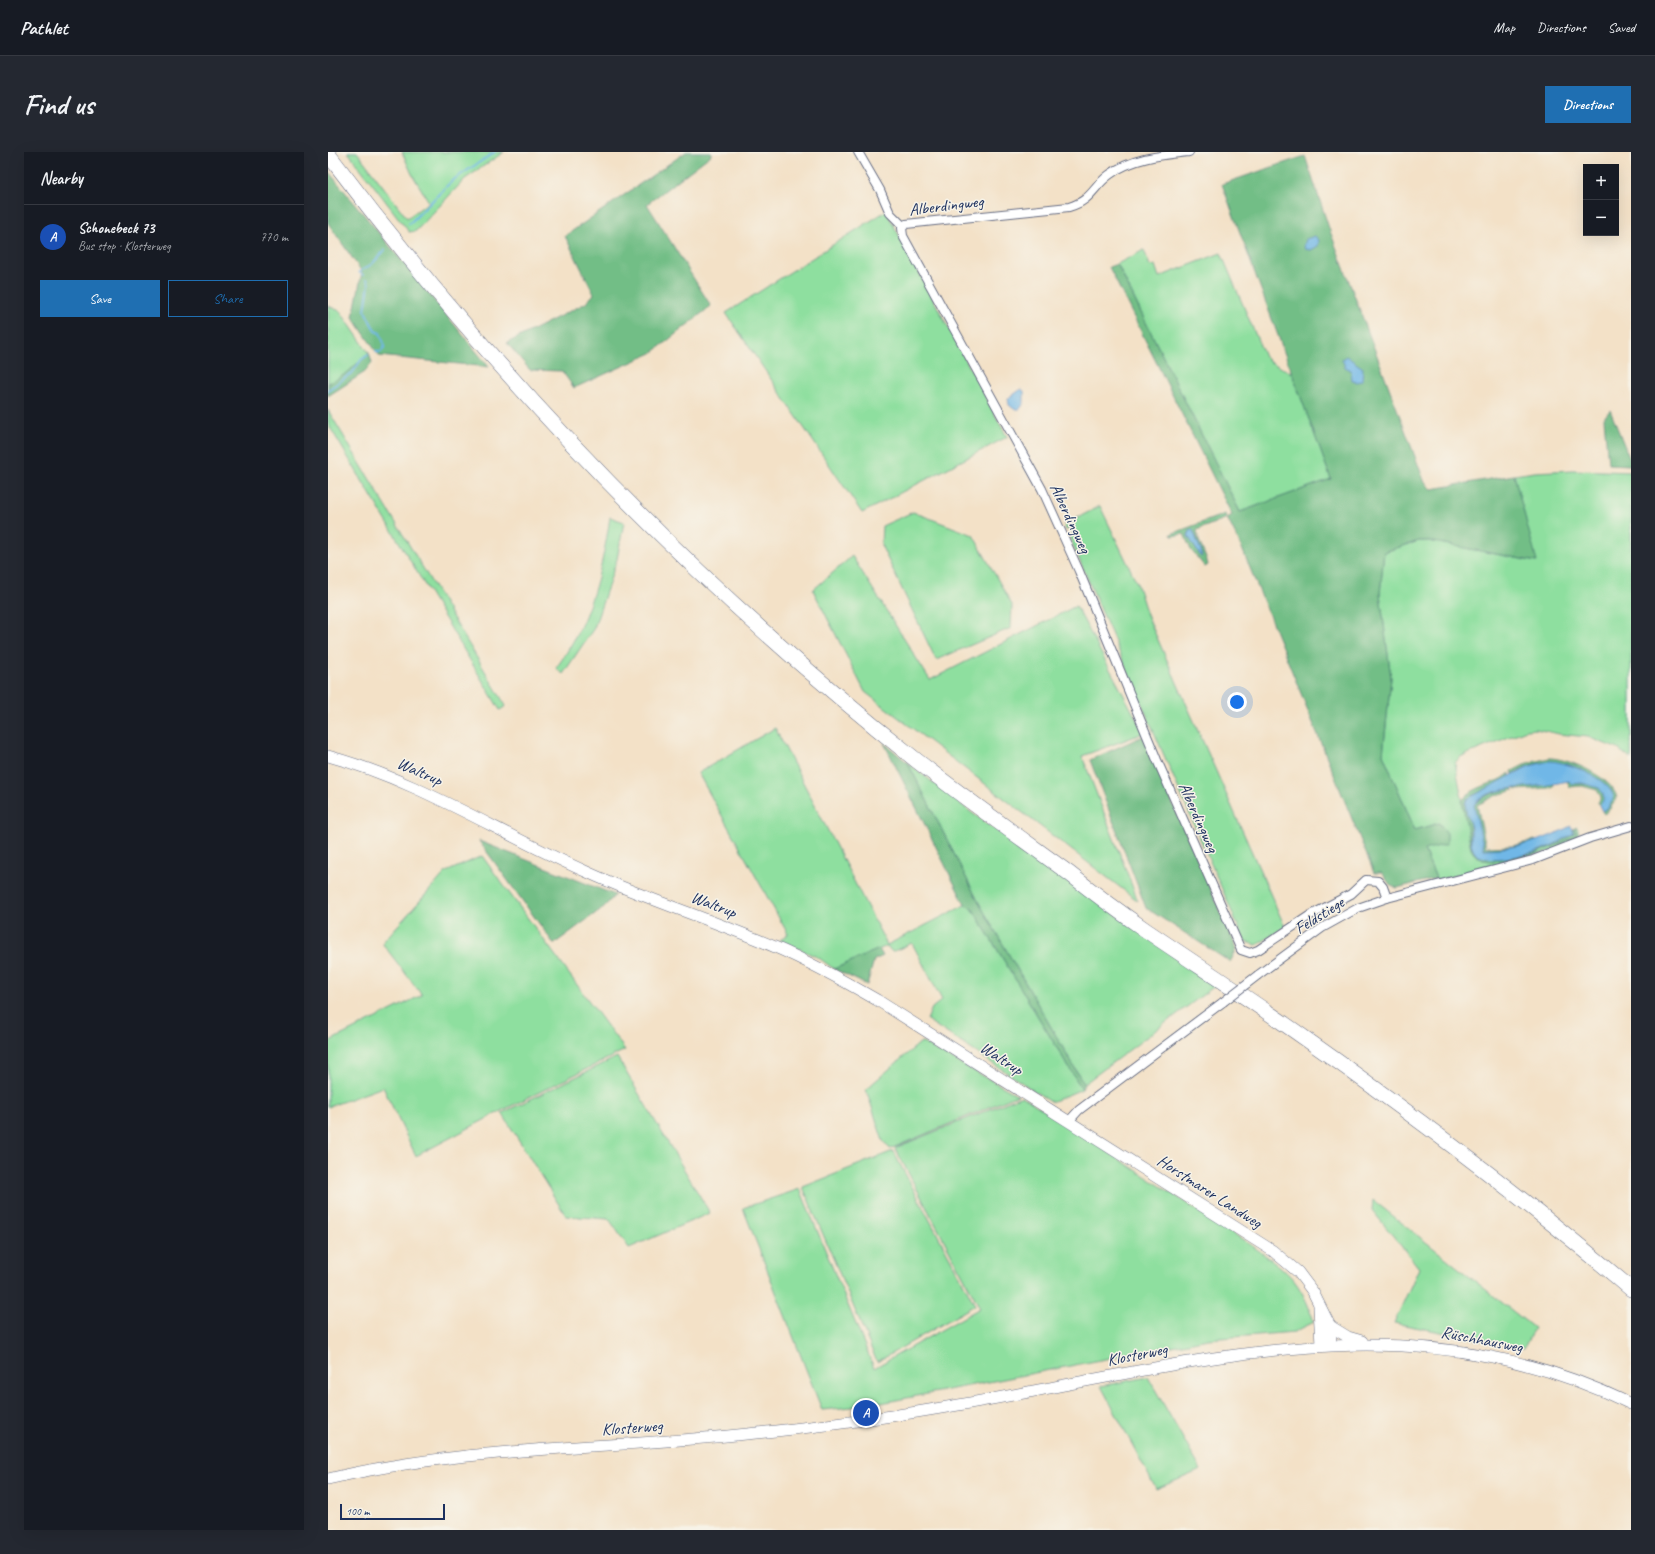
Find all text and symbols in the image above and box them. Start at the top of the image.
text: Pathlet [20,16,68,40]
text: Map [1494,19,1515,36]
text: Directions [1537,19,1586,36]
text: Saved [1608,19,1635,36]
button: Directions [1545,86,1631,123]
text: Find us [24,87,94,122]
map controls [1583,164,1619,236]
button: + [1583,164,1619,200]
text: Nearby [40,168,83,189]
street label: Alberdingweg [908,190,986,220]
button: − [1583,200,1619,236]
text: Schonebeck 73 [78,219,155,238]
text: A [50,229,56,245]
text: 770 m [260,229,288,245]
text: Bus stop · Klosterweg [78,238,171,254]
button: Save [40,280,160,317]
button: Share [168,280,288,317]
street label: Alberdingweg [1045,480,1097,558]
your location [1227,692,1247,712]
street label: Waltrup [394,752,447,791]
street label: Alberdingweg [1174,779,1224,857]
street label: Waltrup [688,886,741,923]
street label: Feldstiege [1291,891,1349,939]
street label: Waltrup [976,1037,1028,1081]
street label: Horstmarer Landweg [1153,1150,1267,1234]
street label: Rüschhausweg [1439,1321,1525,1358]
street label: Klosterweg [1105,1338,1170,1371]
pin: A [853,1398,879,1428]
street label: Klosterweg [601,1415,664,1440]
scale bar [340,1502,445,1521]
text: 100 m [346,1504,370,1518]

